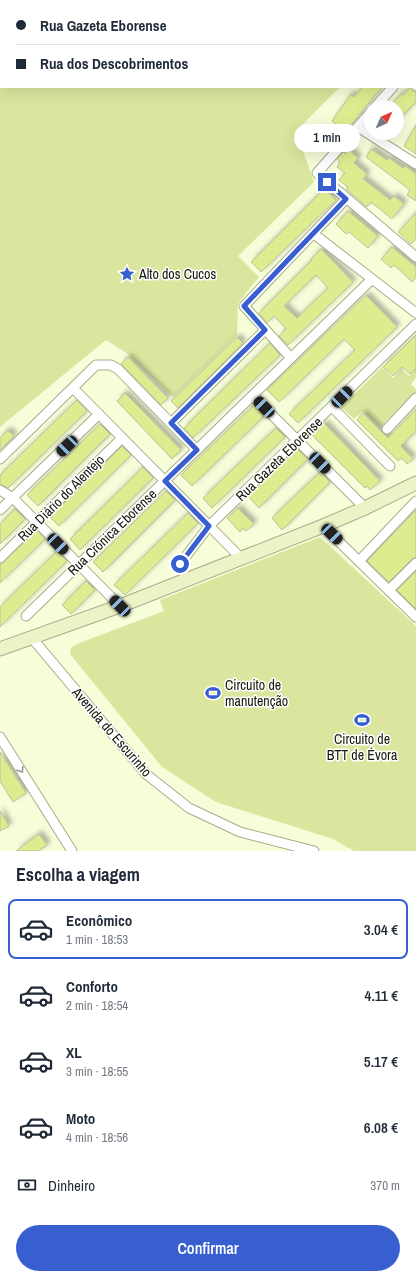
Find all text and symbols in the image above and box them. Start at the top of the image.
text: Rua Gazeta Eborense [40,15,166,36]
text: Rua dos Descobrimentos [40,53,188,74]
north arrow [364,100,404,140]
map controls [364,100,404,140]
callout: 1 min [294,124,360,152]
text: 1 min [313,129,341,146]
route end [318,173,336,191]
place icon: Alto dos Cucos [118,265,136,283]
place label: Alto dos Cucos [138,265,216,283]
car [329,384,355,410]
car [251,394,277,420]
street label: Rua Gazeta Eborense [232,413,326,505]
car [54,433,80,459]
car [307,450,333,476]
street label: Rua Diário do Alentejo [14,451,108,545]
street label: Rua Crónica Eborense [64,485,160,579]
car [319,521,345,547]
car [45,531,71,557]
route start [171,555,189,573]
car [107,593,133,619]
place label: Circuito de manutenção [225,676,288,710]
street label: Avenida do Escurinho [68,683,156,780]
sports icon: Circuito de manutenção [204,684,222,702]
sports icon: Circuito de BTT de Évora [353,711,371,729]
place label: Circuito de BTT de Évora [327,730,398,764]
one-way arrow [16,765,23,772]
text: Escolha a viagem [16,862,140,887]
text: Econômico [66,910,132,931]
icon: car [18,911,54,947]
text: 3.04 € [364,919,398,940]
text: 1 min · 18:53 [66,931,128,948]
text: Conforto [66,976,118,997]
icon: car [18,977,54,1013]
text: 4.11 € [365,985,398,1006]
text: 2 min · 18:54 [66,997,128,1014]
text: XL [66,1042,82,1063]
icon: car [18,1043,54,1079]
text: 5.17 € [364,1051,398,1072]
text: 3 min · 18:55 [66,1063,128,1080]
text: Moto [66,1108,95,1129]
icon: car [18,1109,54,1145]
text: 6.08 € [364,1117,398,1138]
text: 4 min · 18:56 [66,1129,128,1146]
icon: cash [16,1174,38,1196]
text: Dinheiro [48,1175,95,1196]
text: 370 m [370,1177,400,1194]
button: Confirmar [16,1225,400,1271]

